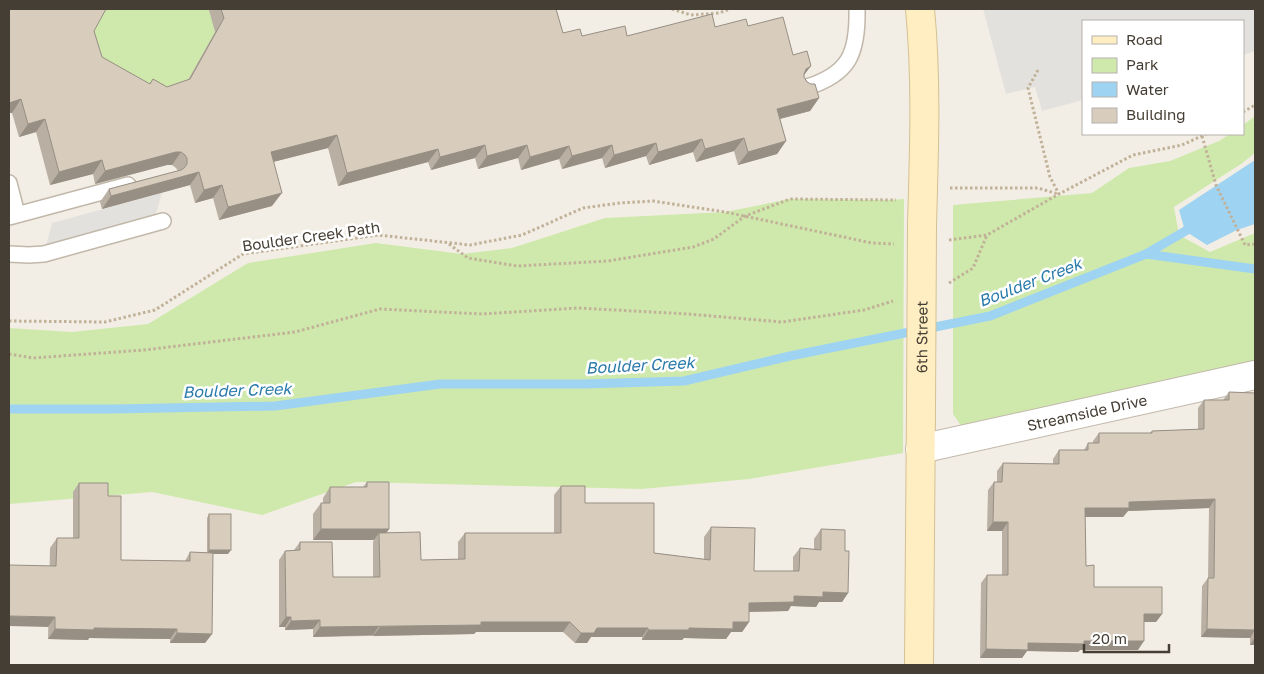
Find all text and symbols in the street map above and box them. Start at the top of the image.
legend [1082,20,1244,135]
text: Road [1126,30,1163,48]
text: Park [1126,55,1159,73]
text: Water [1126,80,1169,98]
text: Building [1126,105,1186,123]
street label: Boulder Creek Path [241,217,381,255]
water label: Boulder Creek [976,252,1086,311]
street label: 6th Street [912,301,931,373]
water label: Boulder Creek [585,352,697,378]
water label: Boulder Creek [182,378,294,402]
street label: Streamside Drive [1025,390,1149,434]
scale bar [1084,622,1169,654]
text: 20 m [1092,629,1127,647]

